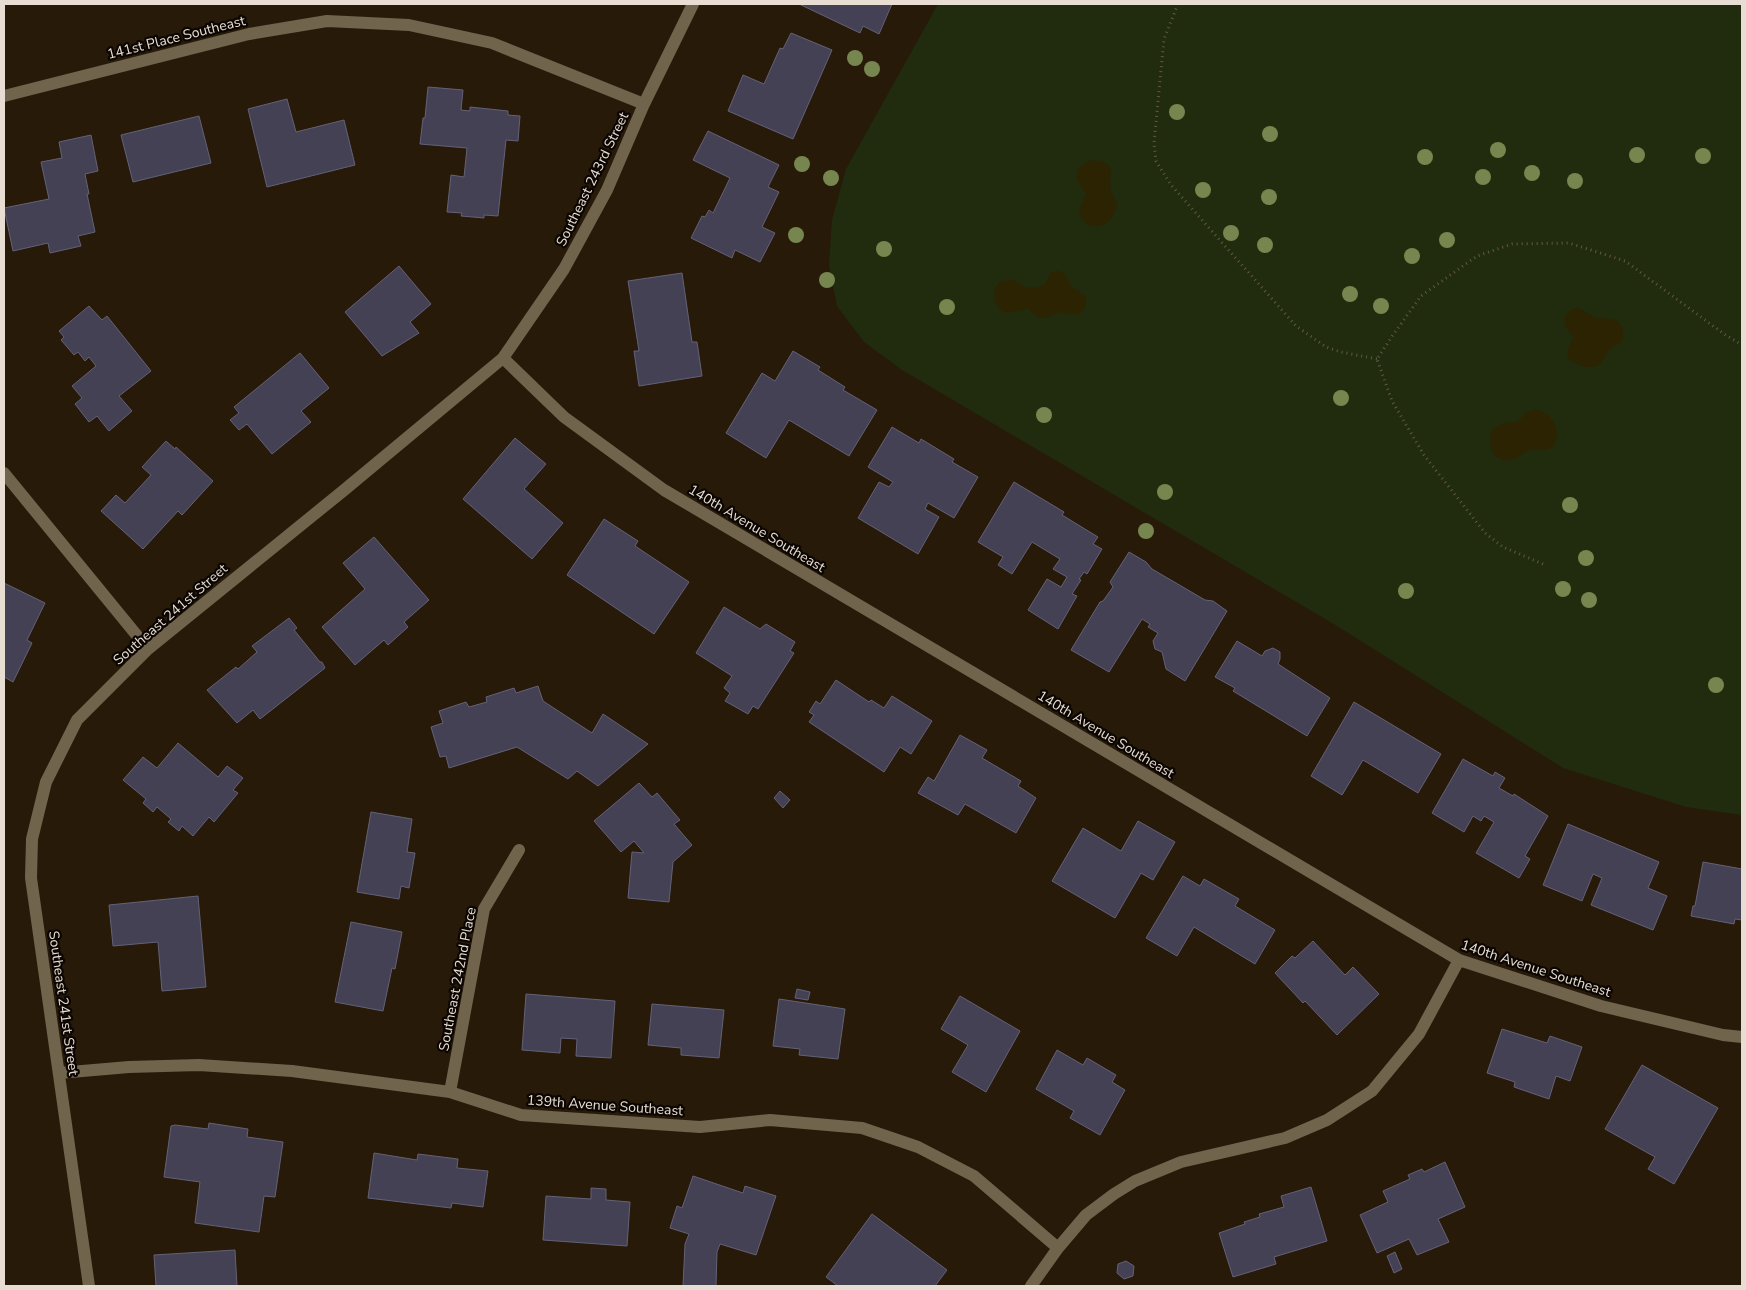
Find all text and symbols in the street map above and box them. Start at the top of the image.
street label: 141st Place Southeast [105,11,247,64]
street label: Southeast 243rd Street [552,109,633,250]
street label: 140th Avenue Southeast [685,480,829,577]
street label: Southeast 241st Street [109,559,232,669]
street label: 140th Avenue Southeast [1034,686,1178,783]
street label: Southeast 242nd Place [434,905,481,1053]
street label: Southeast 241st Street [44,930,83,1077]
street label: 140th Avenue Southeast [1459,935,1613,1002]
street label: 139th Avenue Southeast [526,1091,684,1120]

